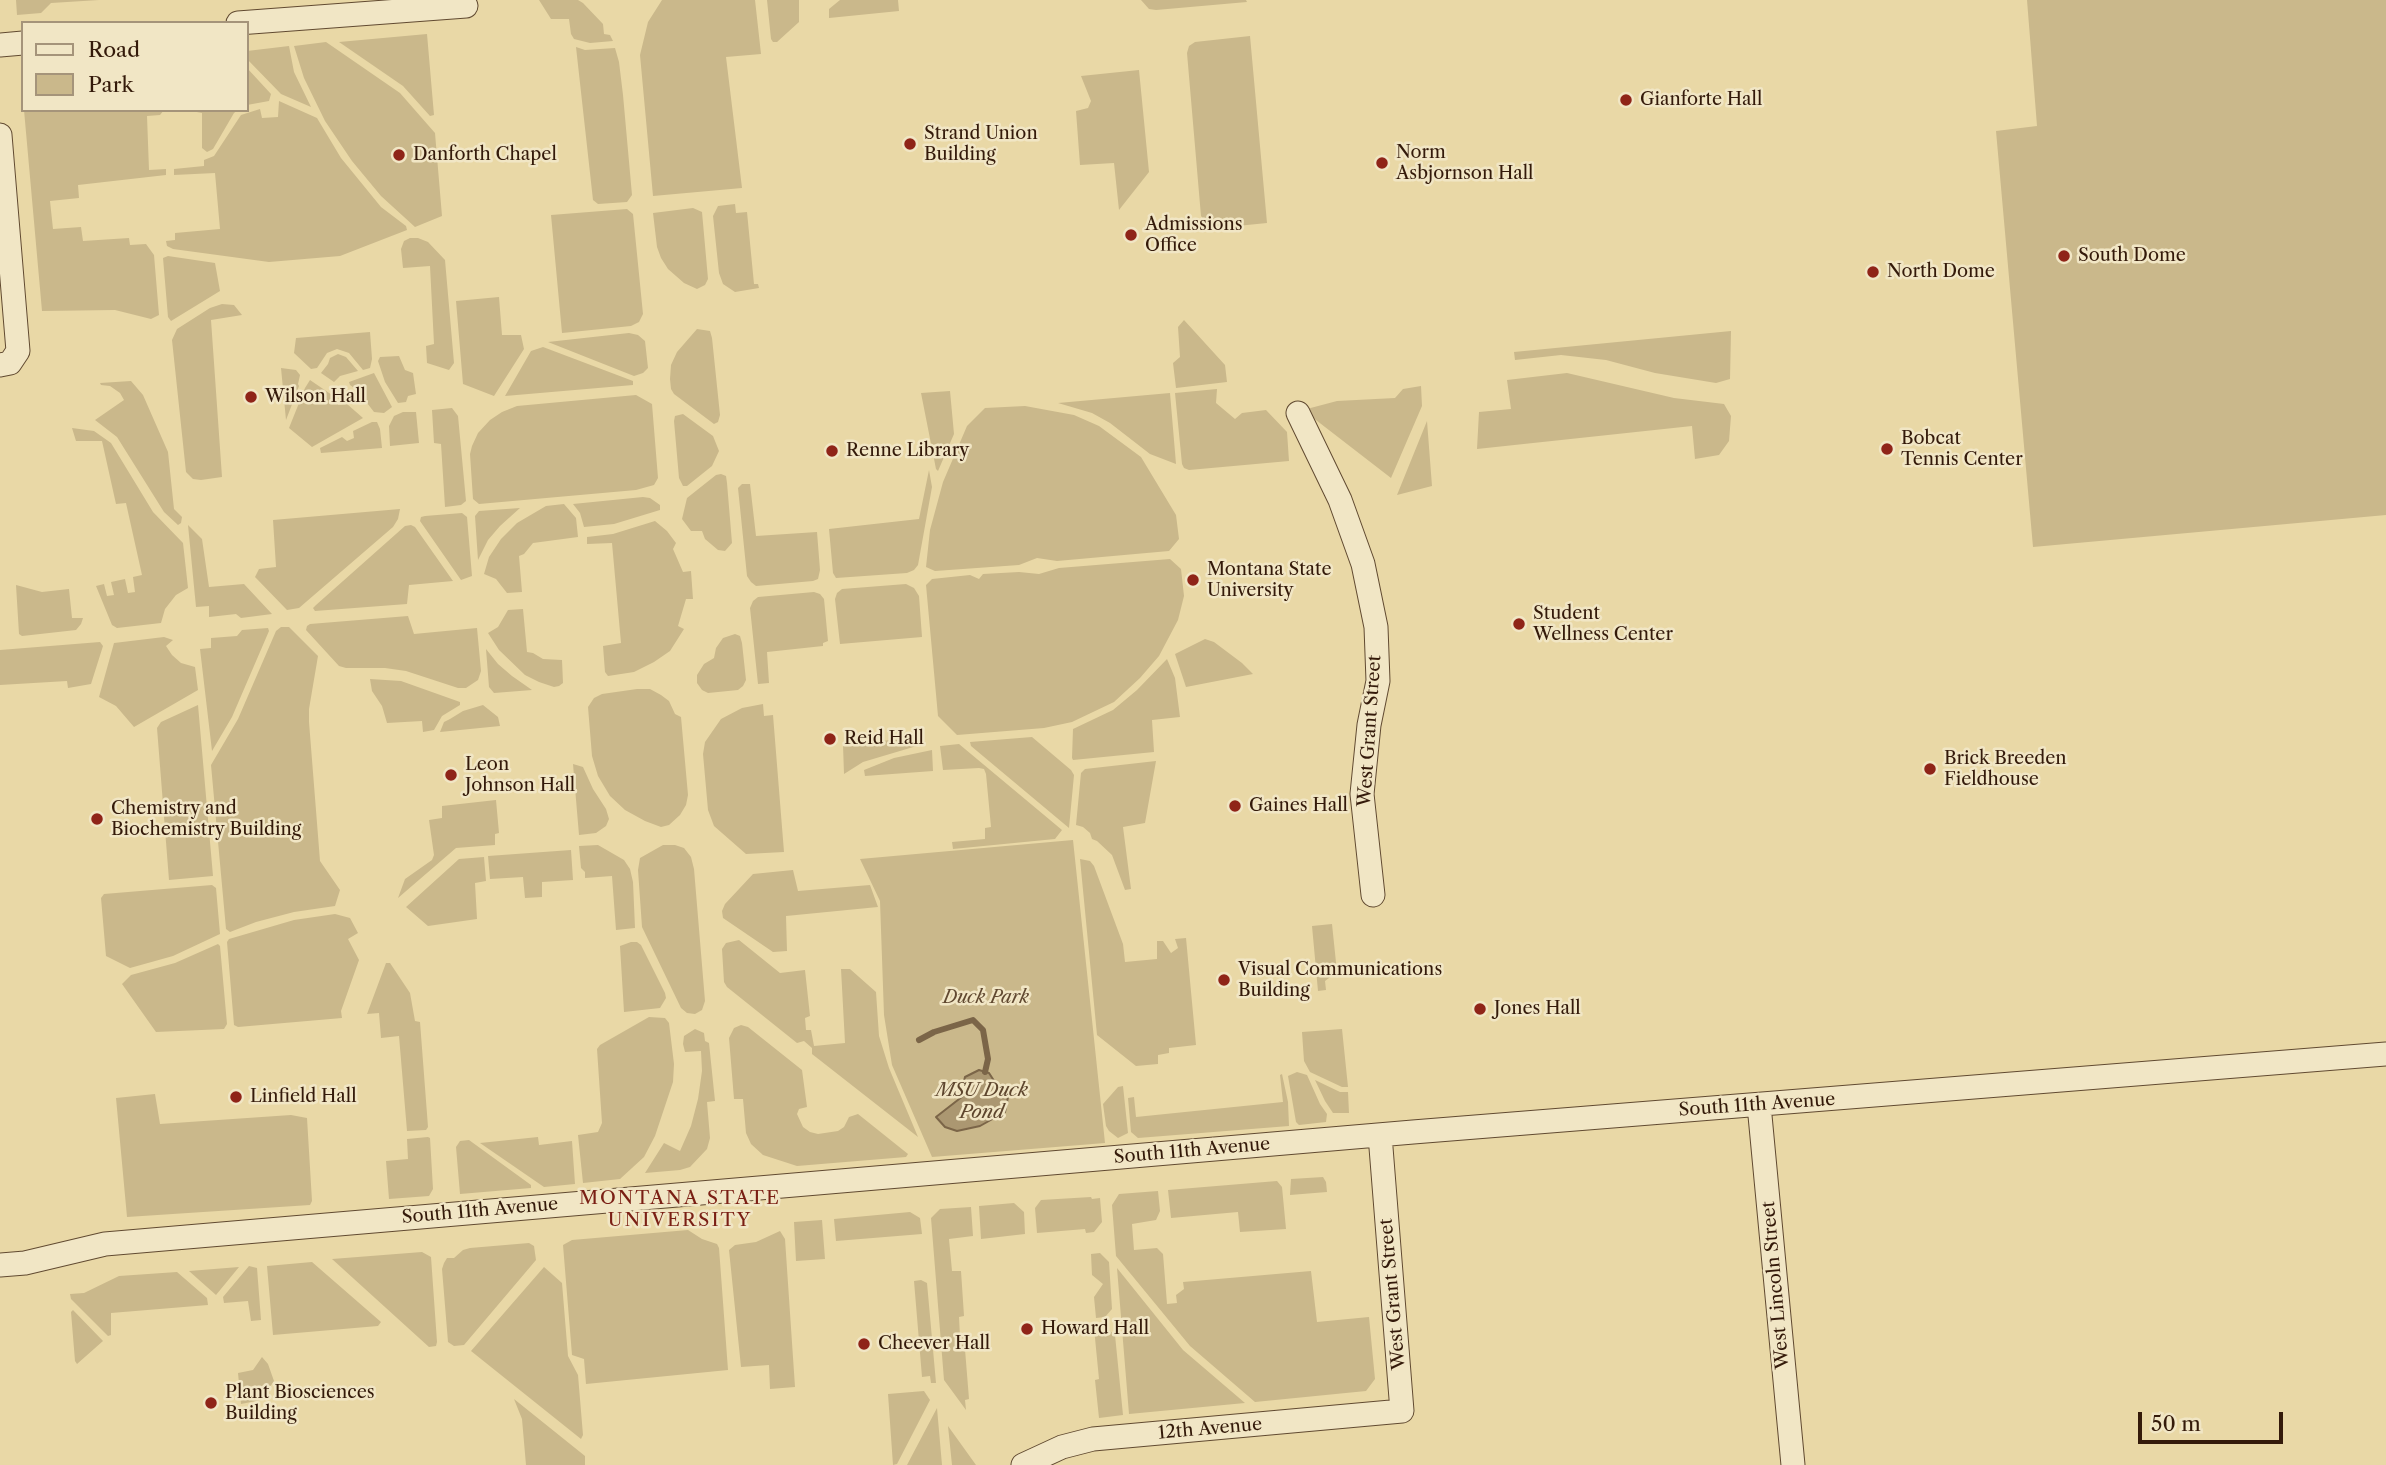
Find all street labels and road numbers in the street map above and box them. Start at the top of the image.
street label: West Grant Street [1354,654,1386,808]
street label: South 11th Avenue [1678,1089,1836,1121]
street label: South 11th Avenue [1113,1133,1271,1169]
street label: South 11th Avenue [401,1193,559,1229]
street label: West Lincoln Street [1758,1200,1794,1370]
street label: West Grant Street [1376,1217,1410,1371]
street label: 12th Avenue [1157,1414,1263,1444]

